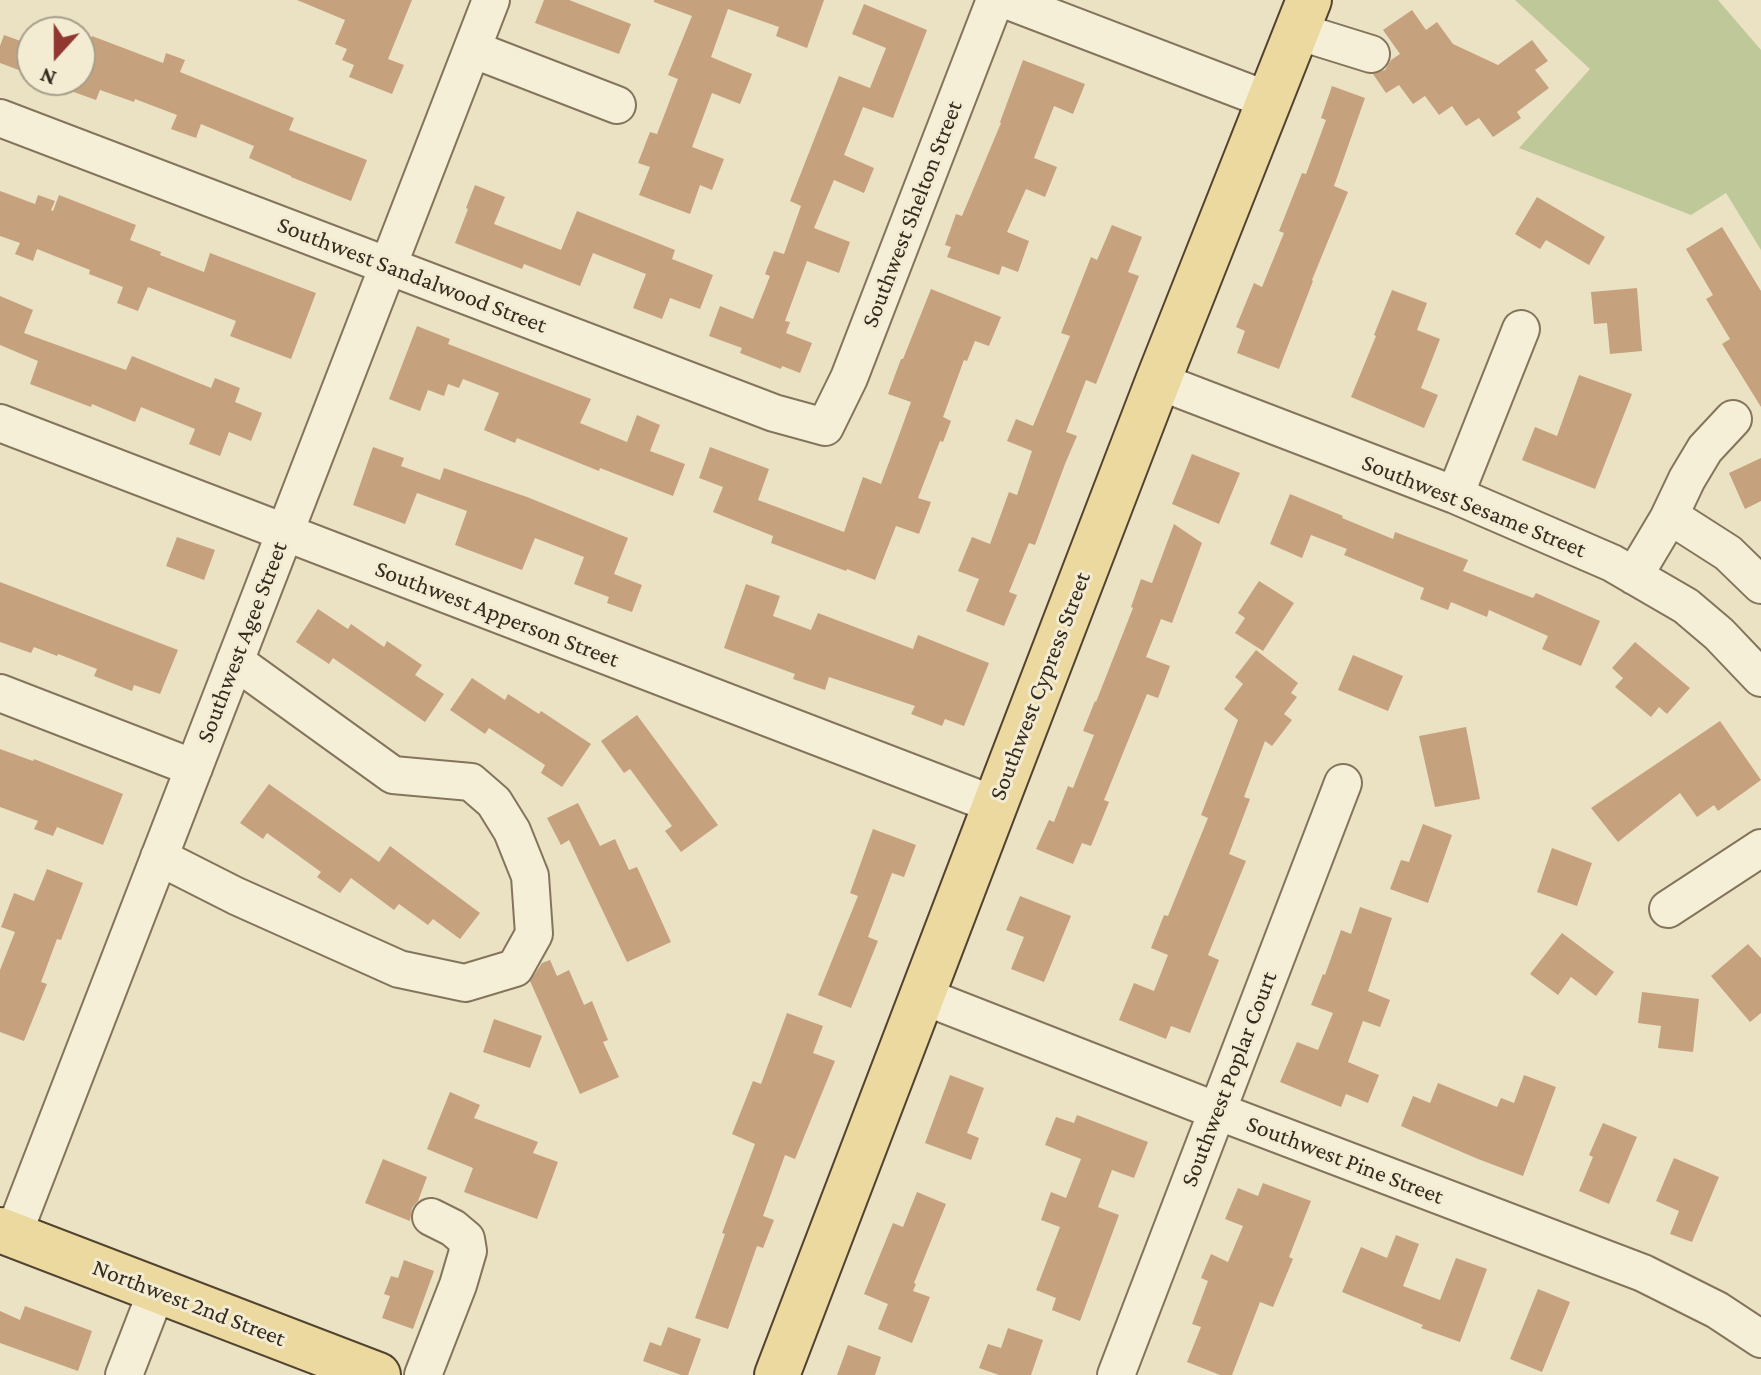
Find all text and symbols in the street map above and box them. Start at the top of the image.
north arrow [16,16,96,96]
text: N [36,63,59,91]
street label: Southwest Shelton Street [855,96,969,332]
street label: Southwest Sandalwood Street [273,210,551,340]
street label: Southwest Sesame Street [1358,448,1590,564]
street label: Southwest Agee Street [190,537,294,747]
street label: Southwest Apperson Street [371,554,623,674]
street label: Southwest Cypress Street [983,568,1097,804]
street label: Southwest Poplar Court [1175,967,1283,1191]
street label: Southwest Pine Street [1242,1109,1448,1211]
street label: Northwest 2nd Street [88,1253,290,1353]

